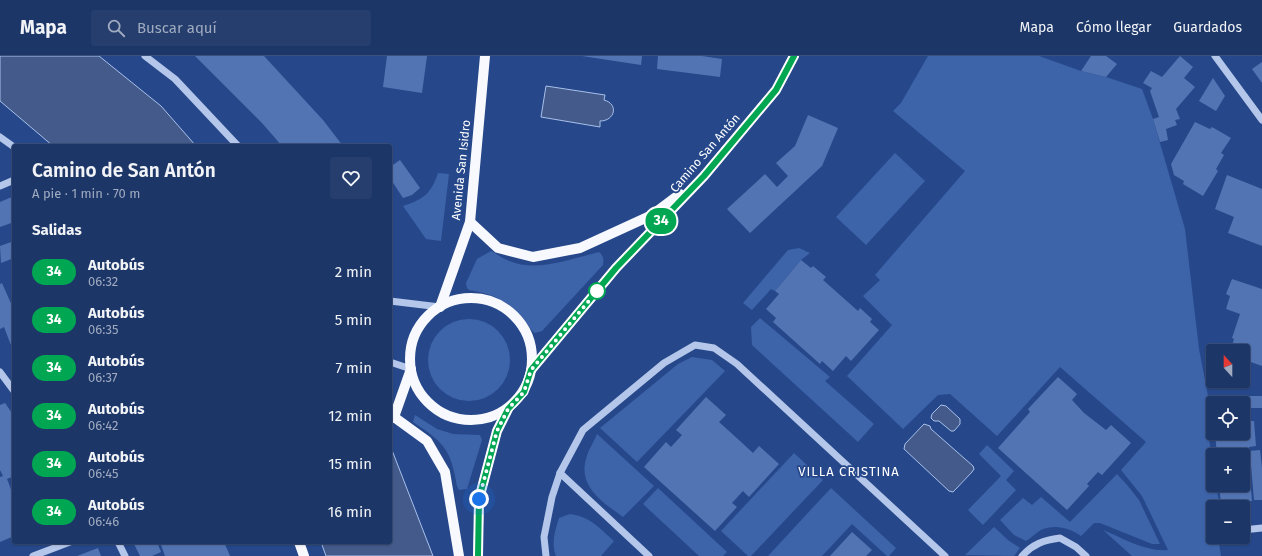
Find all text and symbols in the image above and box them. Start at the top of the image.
search box [91,10,371,46]
text: Mapa [20,16,67,39]
icon: search [105,17,127,39]
text: Buscar aquí [137,19,217,37]
text: Mapa [1020,19,1054,36]
text: Cómo llegar [1076,19,1151,36]
text: Guardados [1173,19,1242,36]
street label: Camino San Antón [667,111,743,195]
street label: Avenida San Isidro [449,119,473,221]
button: heart [330,157,372,199]
text: Camino de San Antón [32,159,216,182]
text: A pie · 1 min · 70 m [32,186,140,201]
line badge: 34 [643,208,679,234]
text: 34 [653,212,669,229]
text: Salidas [32,221,82,239]
text: Autobús [88,256,145,274]
text: 34 [46,263,62,280]
text: 2 min [335,263,372,281]
text: 06:32 [88,274,118,289]
unlabelled marker [588,282,606,300]
text: Autobús [88,304,145,322]
text: 34 [46,311,62,328]
text: 5 min [335,311,372,329]
text: 06:35 [88,322,118,337]
north arrow [1206,344,1250,388]
map controls [1206,344,1250,544]
text: Autobús [88,352,145,370]
text: 34 [46,359,62,376]
text: 7 min [335,359,372,377]
text: 06:37 [88,370,118,385]
button: locate [1206,396,1250,440]
text: Autobús [88,400,145,418]
text: 34 [46,407,62,424]
text: 12 min [328,407,372,425]
text: 06:42 [88,418,118,433]
text: Autobús [88,448,145,466]
button: + [1206,448,1250,492]
text: 34 [46,455,62,472]
text: 15 min [328,455,372,473]
district label: VILLA CRISTINA [798,464,900,479]
text: 06:45 [88,466,119,481]
your location [469,489,489,509]
text: Autobús [88,496,145,514]
button: − [1206,500,1250,544]
text: 34 [46,503,62,520]
text: 16 min [328,503,372,521]
text: 06:46 [88,514,119,529]

